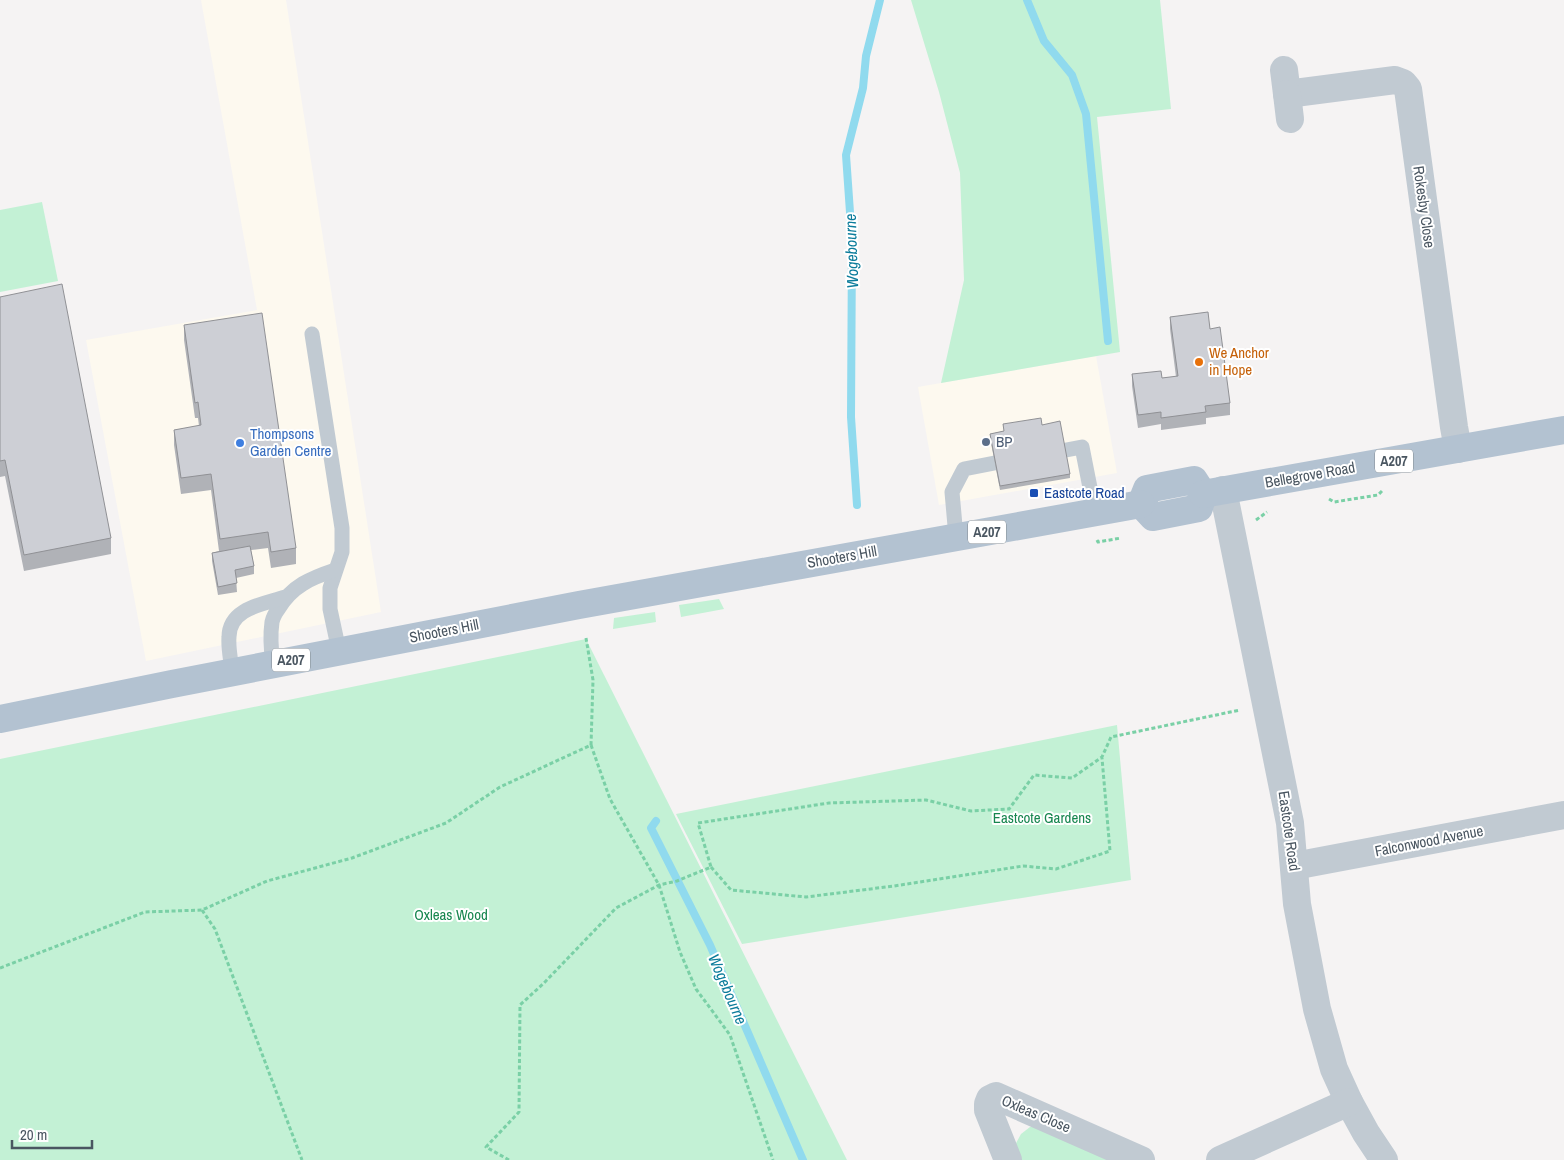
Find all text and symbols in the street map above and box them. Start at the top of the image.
street label: Rokesby Close [1408,165,1441,249]
water label: Wogebourne [839,213,863,289]
place label: We Anchor in Hope [1209,342,1269,380]
marker: We Anchor in Hope [1193,356,1205,368]
place label: Thompsons Garden Centre [250,423,332,461]
place label: BP [996,431,1012,452]
marker: BP [980,436,992,448]
marker: Thompsons Garden Centre [234,437,246,449]
road number: A207 [1375,450,1413,472]
street label: Bellegrove Road [1263,456,1357,493]
place label: Eastcote Road [1044,482,1125,503]
marker: Eastcote Road [1028,487,1040,499]
road number: A207 [968,520,1006,544]
street label: Shooters Hill [805,540,878,573]
street label: Shooters Hill [407,613,480,648]
road number: A207 [272,648,310,672]
street label: Eastcote Road [1273,790,1306,872]
park label: Eastcote Gardens [993,807,1091,828]
street label: Falconwood Avenue [1373,820,1485,861]
park label: Oxleas Wood [414,904,488,925]
water label: Wogebourne [703,950,753,1028]
street label: Oxleas Close [998,1090,1074,1138]
scale bar [12,1118,92,1150]
text: 20 m [20,1124,47,1145]

